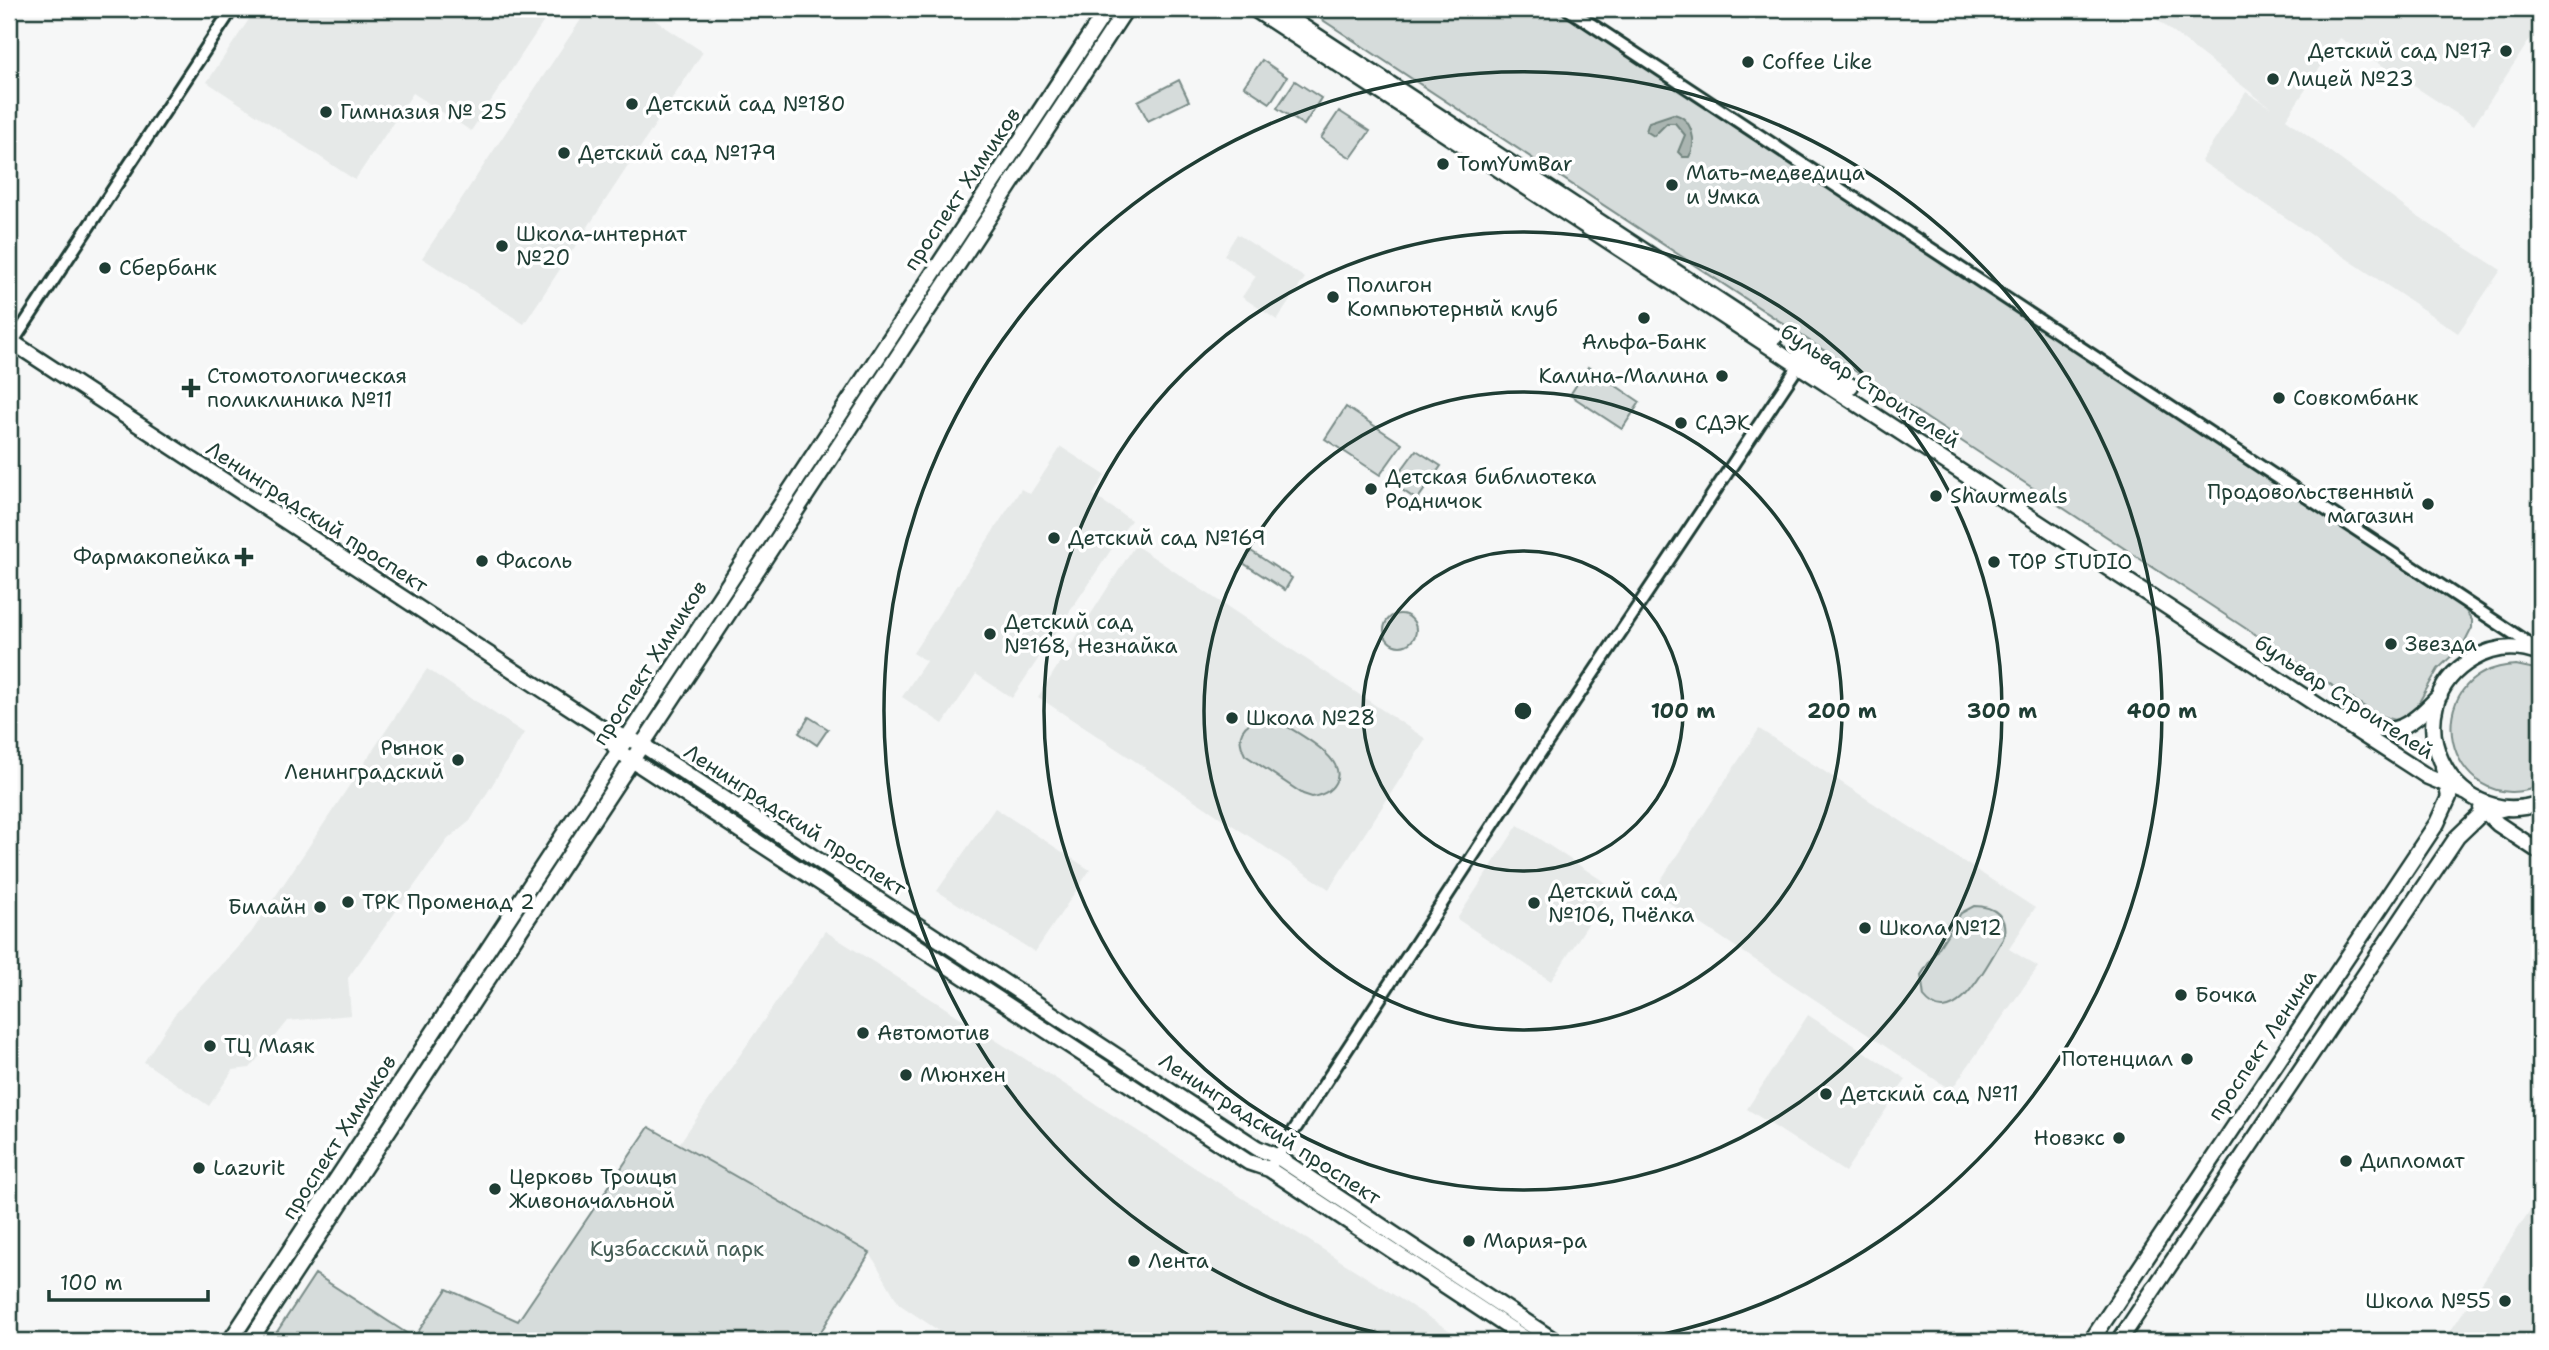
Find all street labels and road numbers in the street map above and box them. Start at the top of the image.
street label: проспект Химиков [897,102,1027,276]
street label: бульвар Строителей [1775,317,1965,455]
street label: Ленинградский проспект [201,435,434,600]
street label: проспект Химиков [586,575,714,751]
street label: бульвар Строителей [2249,628,2439,766]
street label: Ленинградский проспект [679,738,912,903]
street label: проспект Ленина [2201,964,2323,1126]
street label: Ленинградский проспект [1154,1047,1387,1212]
street label: проспект Химиков [275,1049,403,1225]

